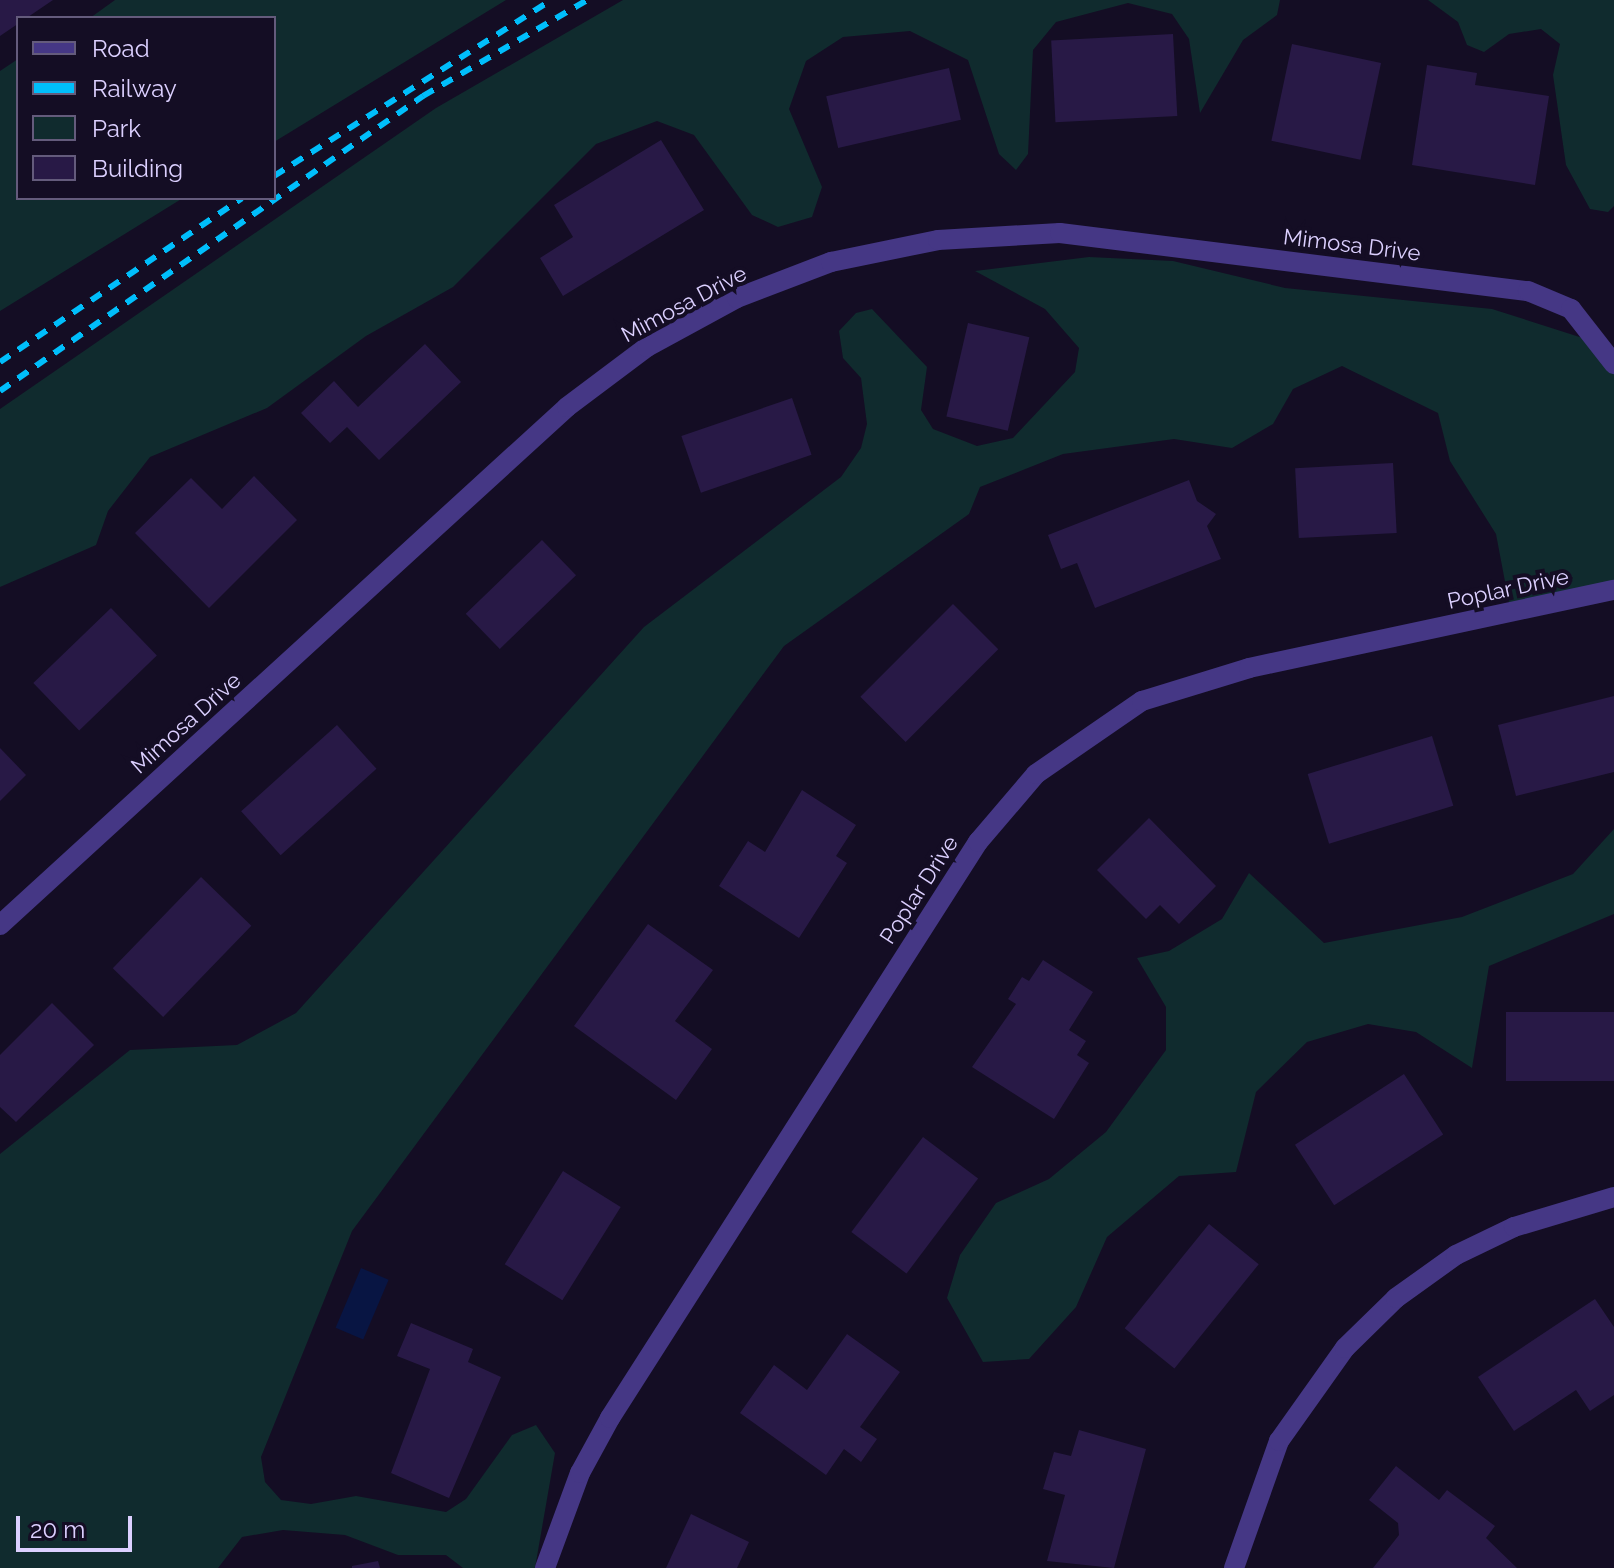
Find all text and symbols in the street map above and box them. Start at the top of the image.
legend [16,16,276,200]
text: Road [92,34,150,63]
text: Railway [92,74,177,103]
text: Park [92,114,141,143]
text: Building [92,154,183,183]
street label: Mimosa Drive [1282,223,1422,267]
street label: Mimosa Drive [617,260,751,348]
street label: Poplar Drive [1445,563,1571,615]
street label: Mimosa Drive [126,667,246,779]
street label: Poplar Drive [874,831,964,949]
scale bar [20,1500,136,1550]
text: 20 m [30,1515,85,1544]

